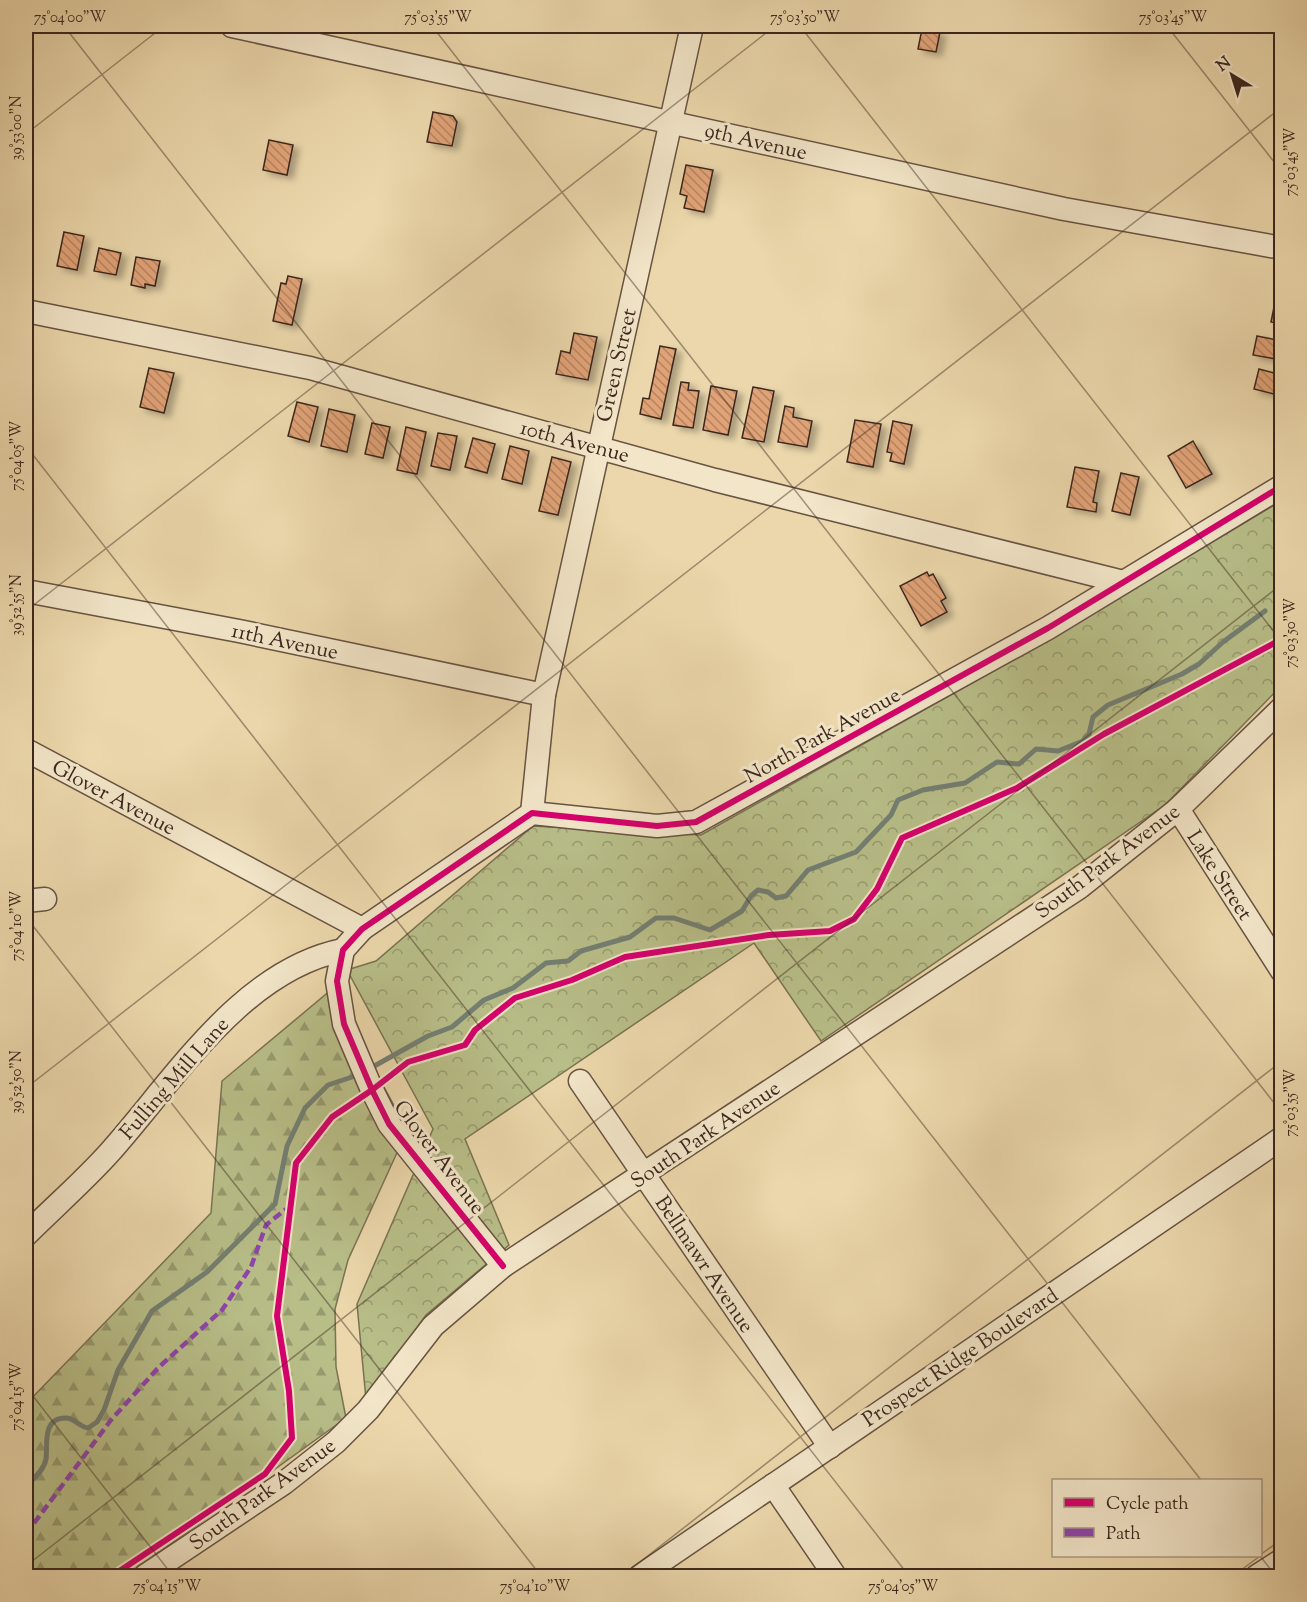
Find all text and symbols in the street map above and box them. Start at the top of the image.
text: 75°04'00"W [34,8,107,29]
text: 75°03'55"W [404,8,472,29]
text: 75°03'50"W [770,8,840,29]
text: 75°03'45"W [1139,8,1208,29]
north arrow [1202,45,1262,105]
text: N [1212,52,1237,78]
text: 39°53'00"N [7,96,28,160]
street label: 9th Avenue [701,117,810,169]
text: 75°03'45"W [1281,127,1302,196]
street label: Green Street [590,306,646,425]
street label: 10th Avenue [516,414,632,472]
text: 75°04'05"W [7,421,28,491]
text: 39°52'55"N [7,574,28,636]
text: 75°03'50"W [1281,598,1302,668]
street label: 11th Avenue [228,617,341,669]
street label: North Park Avenue [739,681,907,792]
street label: Glover Avenue [46,754,180,844]
street label: South Park Avenue [1029,798,1187,927]
street label: Lake Street [1178,825,1259,927]
text: 75°04'10"W [7,890,28,961]
street label: Fulling Mill Lane [114,1011,237,1147]
text: 39°52'50"N [7,1050,28,1114]
text: 75°03'55"W [1281,1069,1302,1137]
street label: South Park Avenue [625,1074,787,1197]
street label: Glover Avenue [385,1095,491,1222]
street label: Bellmawr Avenue [646,1191,760,1340]
street label: Prospect Ridge Boulevard [857,1282,1065,1436]
text: 75°04'15"W [7,1363,28,1431]
street label: South Park Avenue [184,1432,343,1559]
legend [1052,1479,1262,1557]
text: Cycle path [1106,1492,1189,1518]
text: Path [1106,1522,1141,1548]
text: 75°04'15"W [133,1577,201,1598]
text: 75°04'10"W [500,1577,571,1598]
text: 75°04'05"W [868,1577,938,1598]

